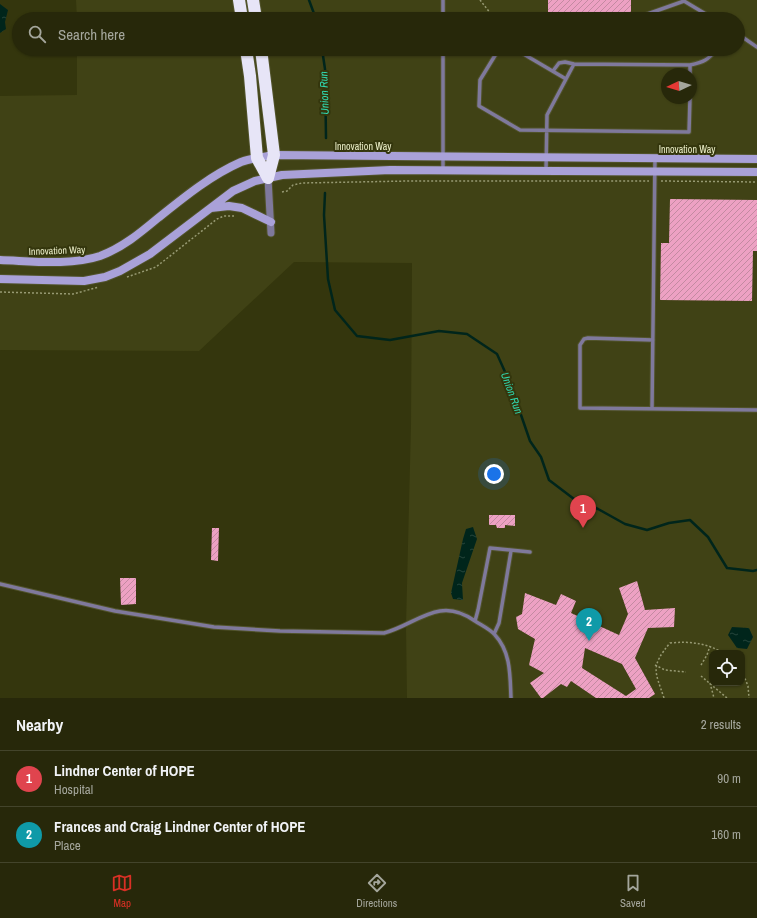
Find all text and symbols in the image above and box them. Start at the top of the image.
search box [12,12,745,56]
icon: search [26,23,48,45]
text: Search here [58,24,125,45]
north arrow [661,68,697,104]
water label: Union Run [316,71,332,115]
street label: Innovation Way [335,140,392,153]
street label: Innovation Way [659,143,716,156]
street label: Innovation Way [28,243,86,258]
water label: Union Run [498,370,526,416]
your location [484,464,504,484]
pin: 1 [570,495,596,528]
pin: 2 [576,608,602,641]
map controls [709,650,745,686]
button: locate [709,650,745,686]
text: Nearby [16,713,63,736]
text: 2 results [701,716,741,733]
text: Lindner Center of HOPE [54,760,195,781]
text: 1 [26,770,32,787]
text: 90 m [717,770,741,787]
text: Hospital [54,781,93,798]
text: Frances and Craig Lindner Center of HOPE [54,816,306,837]
text: 2 [26,826,32,843]
text: 160 m [711,826,741,843]
text: Place [54,837,81,854]
tab: Map [111,872,133,910]
tab: Directions [356,872,397,910]
tab: Saved [620,872,646,910]

